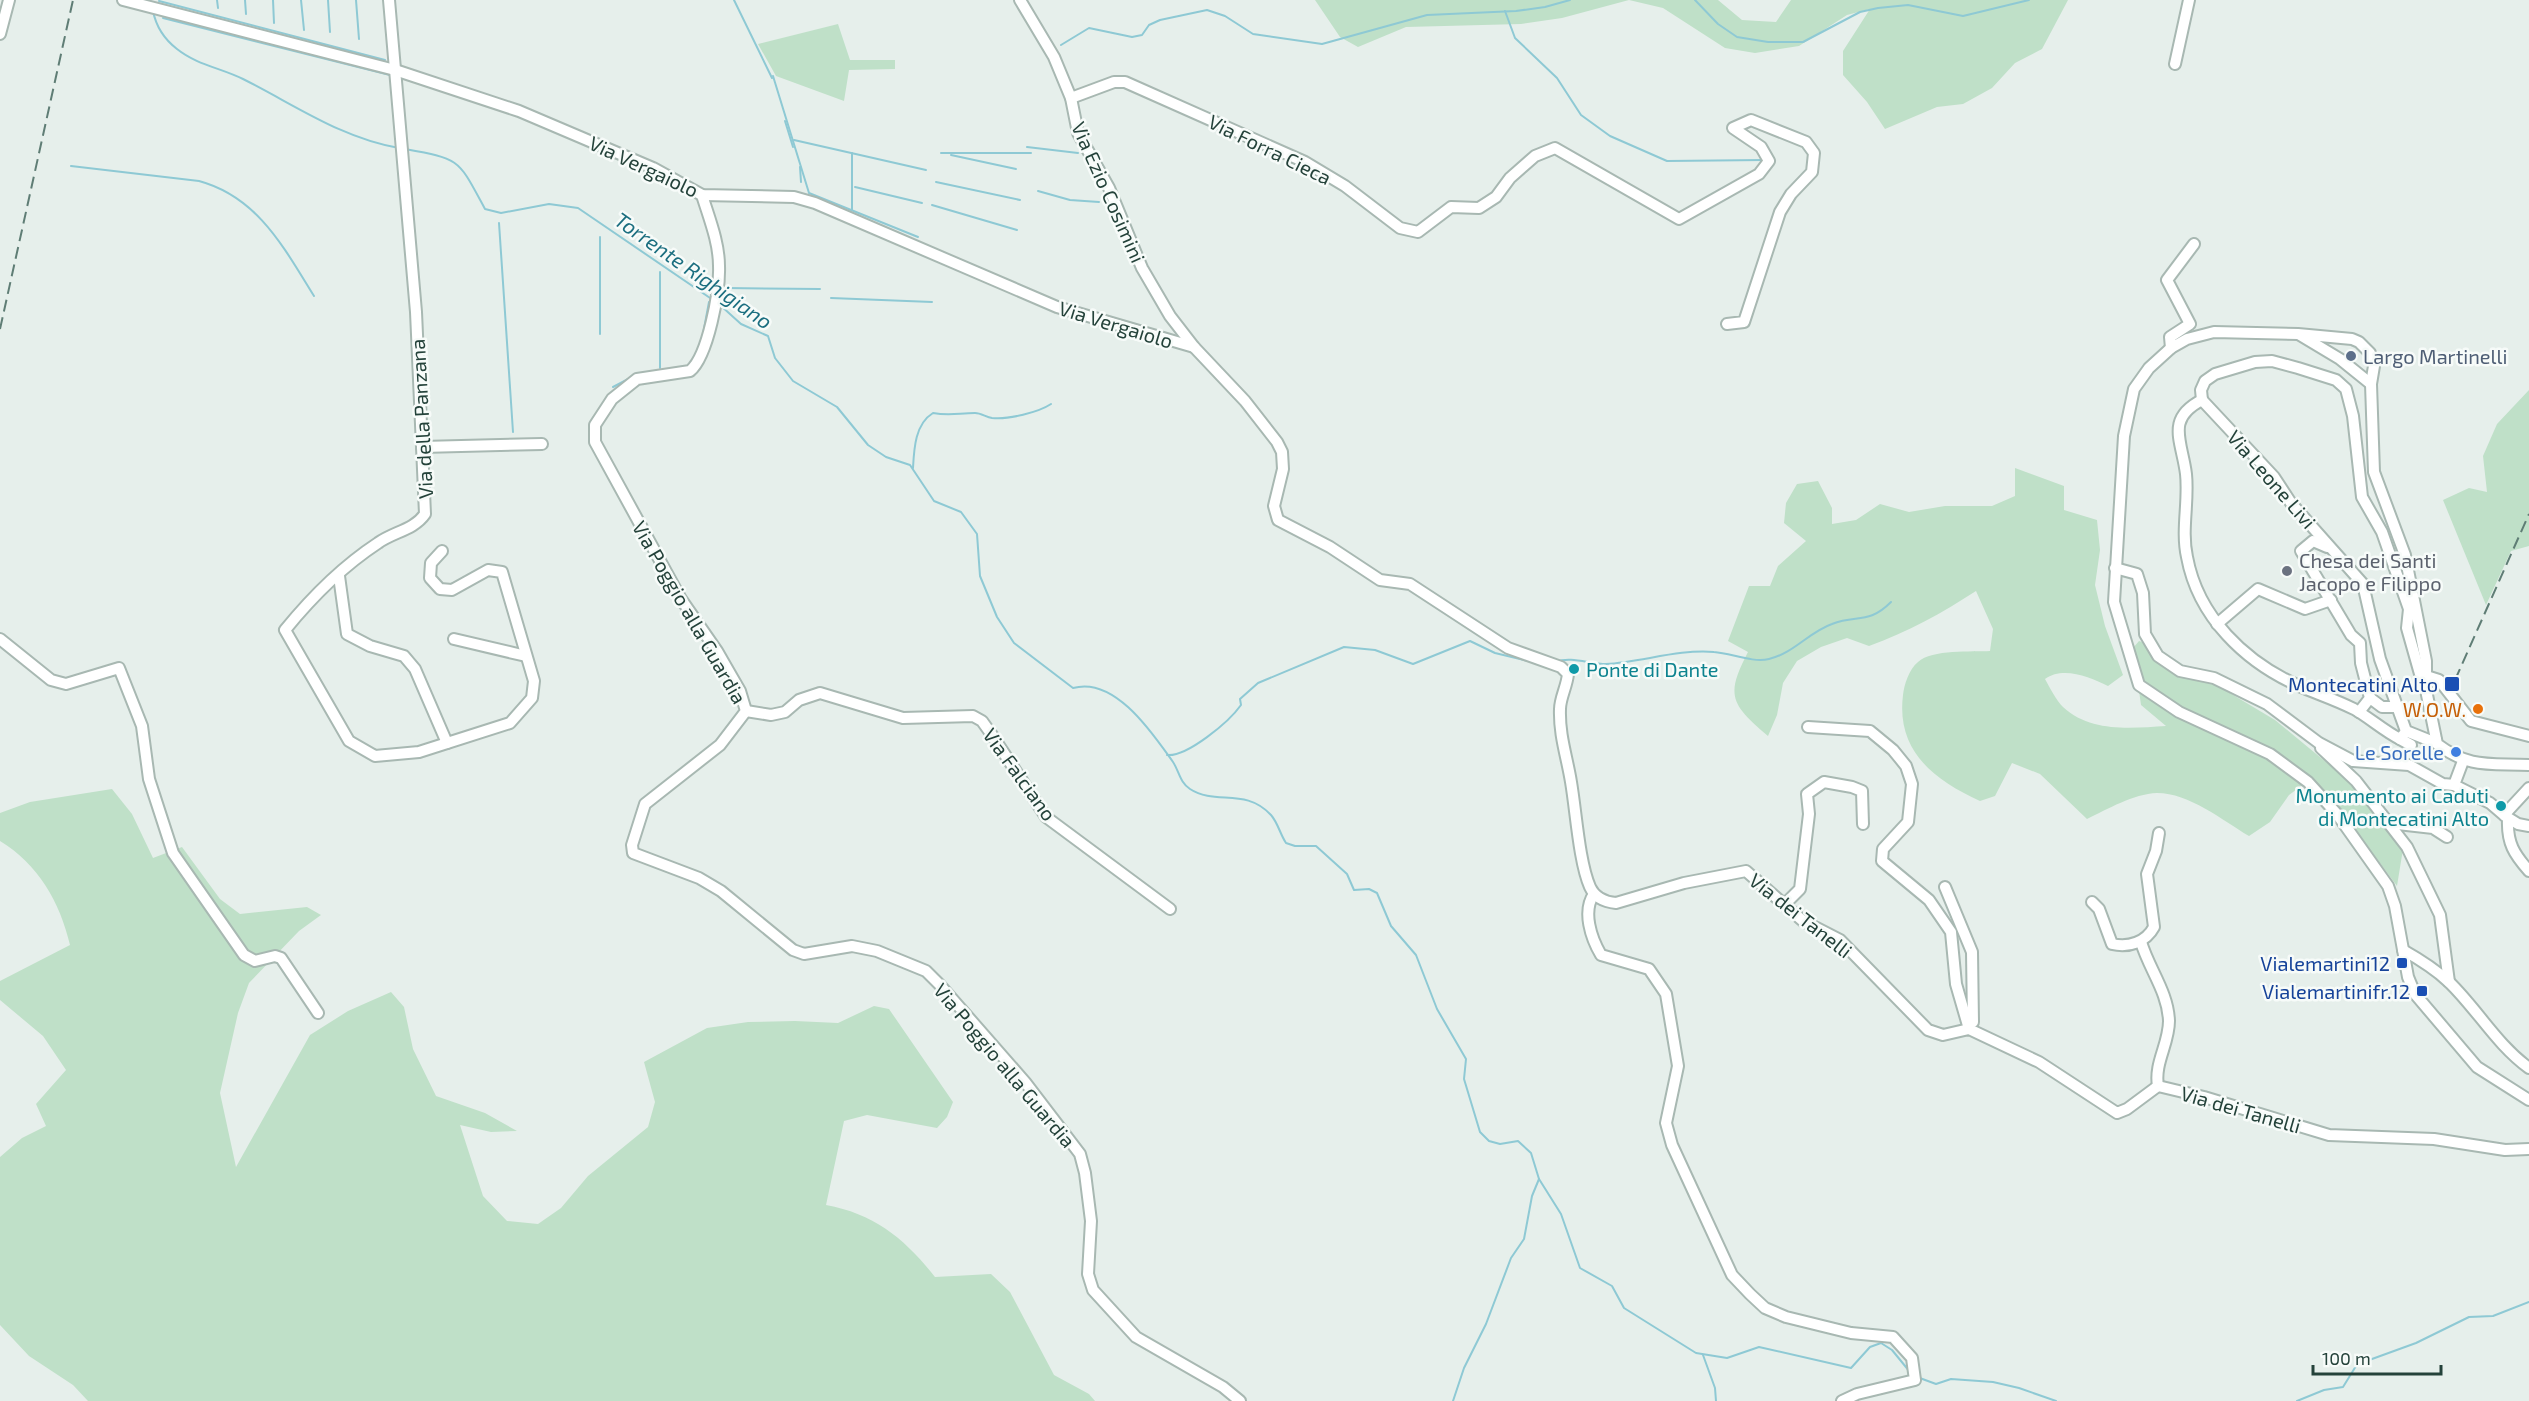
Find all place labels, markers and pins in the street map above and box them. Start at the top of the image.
place label: Largo Martinelli [2363,344,2507,368]
marker: Largo Martinelli [2344,349,2358,363]
place label: Chesa dei Santi Jacopo e Filippo [2299,548,2442,595]
marker: Chesa dei Santi Jacopo e Filippo [2280,564,2294,578]
place label: Ponte di Dante [1586,657,1719,681]
marker: Ponte di Dante [1567,662,1581,676]
place label: Montecatini Alto [2288,672,2438,696]
marker: Montecatini Alto [2443,675,2461,693]
place label: W.O.W. [2403,697,2466,721]
marker: W.O.W. [2471,702,2485,716]
place label: Le Sorelle [2355,740,2444,764]
marker: Le Sorelle [2449,745,2463,759]
place label: Monumento ai Caduti di Montecatini Alto [2296,783,2489,830]
marker: Monumento ai Caduti di Montecatini Alto [2494,799,2508,813]
place label: Vialemartini12 [2260,951,2390,975]
marker: Vialemartini12 [2395,956,2409,970]
place label: Vialemartinifr.12 [2262,979,2410,1003]
marker: Vialemartinifr.12 [2415,984,2429,998]

